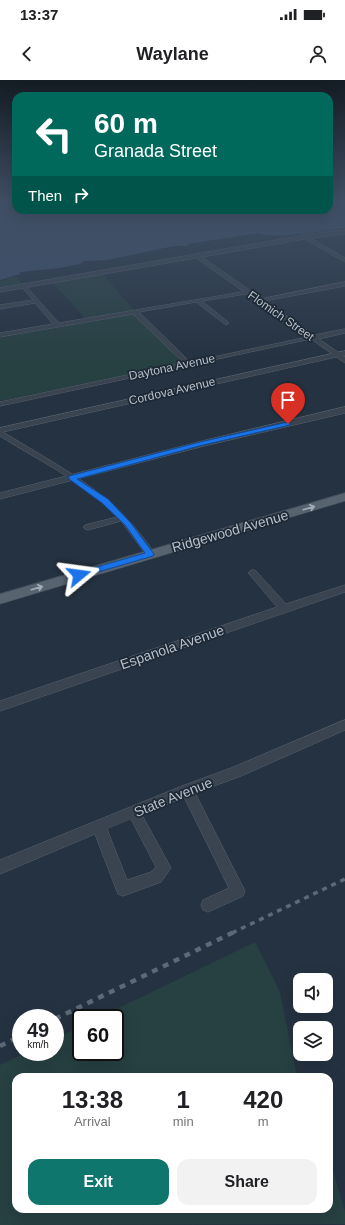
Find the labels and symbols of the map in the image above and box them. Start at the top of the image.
street label: Flomich Street [245,288,317,344]
street label: Daytona Avenue [128,351,217,383]
street label: Cordova Avenue [127,374,217,408]
pin [271,383,305,424]
one-way arrow [302,504,315,511]
street label: Ridgewood Avenue [170,507,290,555]
position arrow [58,554,100,596]
one-way arrow [31,584,44,591]
street label: Espanola Avenue [118,622,226,672]
street label: State Avenue [132,774,215,820]
speed limit sign: 60 [72,1009,124,1061]

